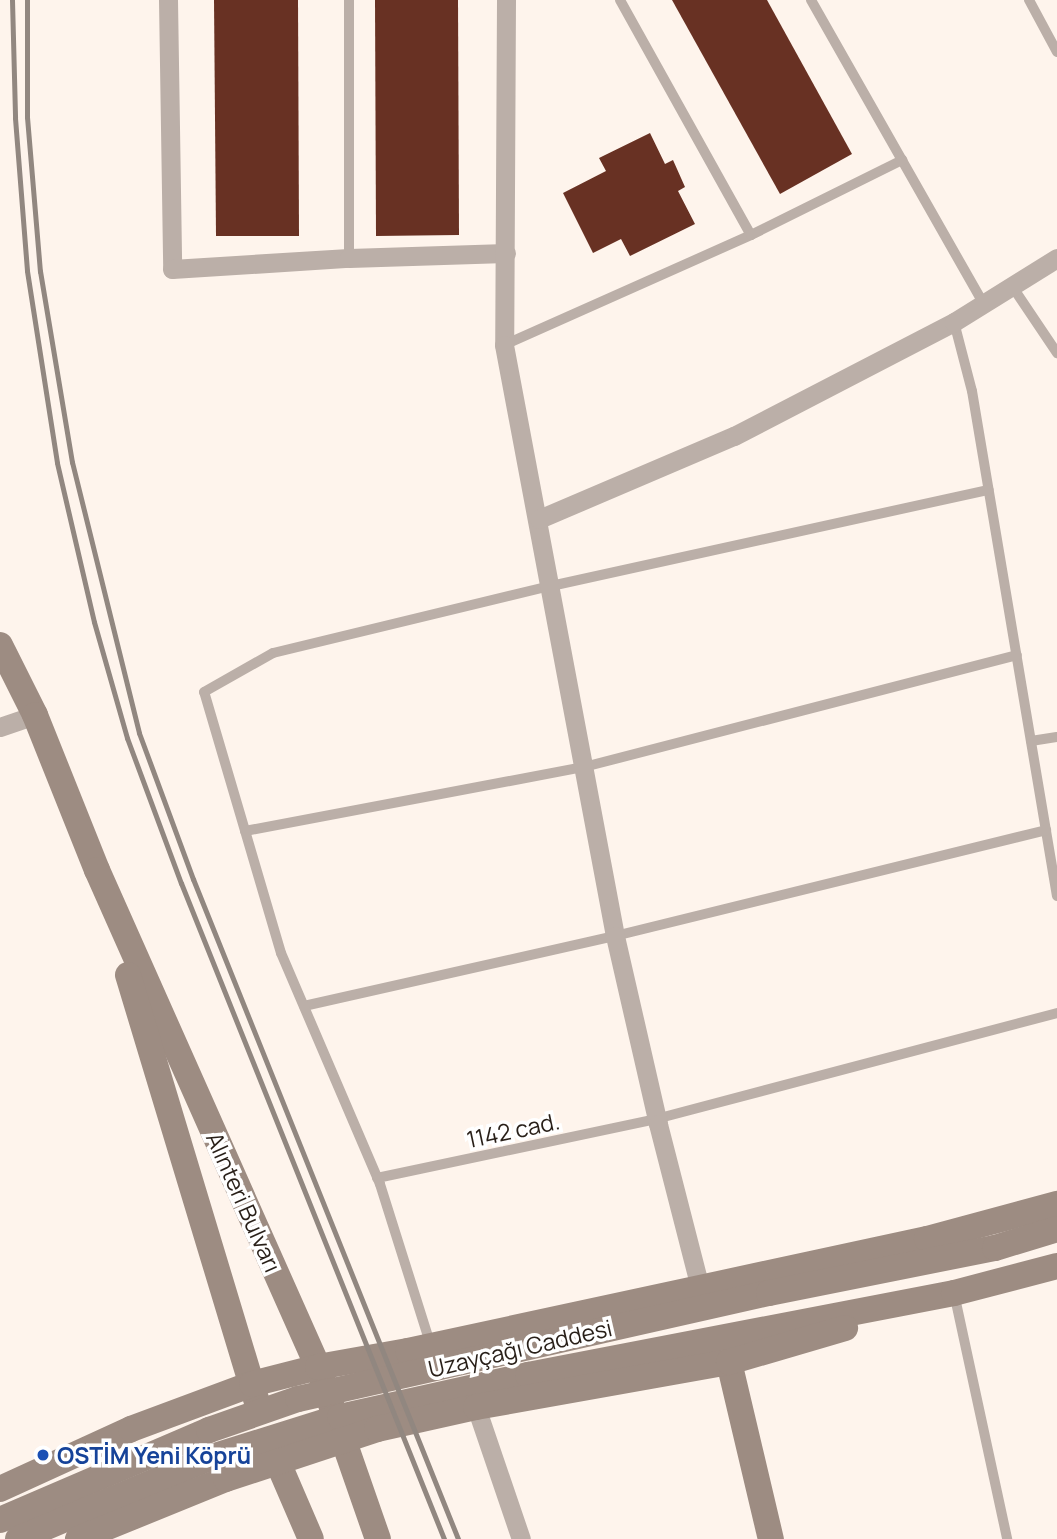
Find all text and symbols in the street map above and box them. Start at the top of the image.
street label: 1142 cad. [464,1107,562,1153]
street label: Alınteri Bulvarı [201,1128,287,1276]
street label: Uzayçağı Caddesi [425,1313,615,1383]
place label: OSTİM Yeni Köprü [57,1441,251,1469]
marker: OSTİM Yeni Köprü [35,1447,51,1463]

